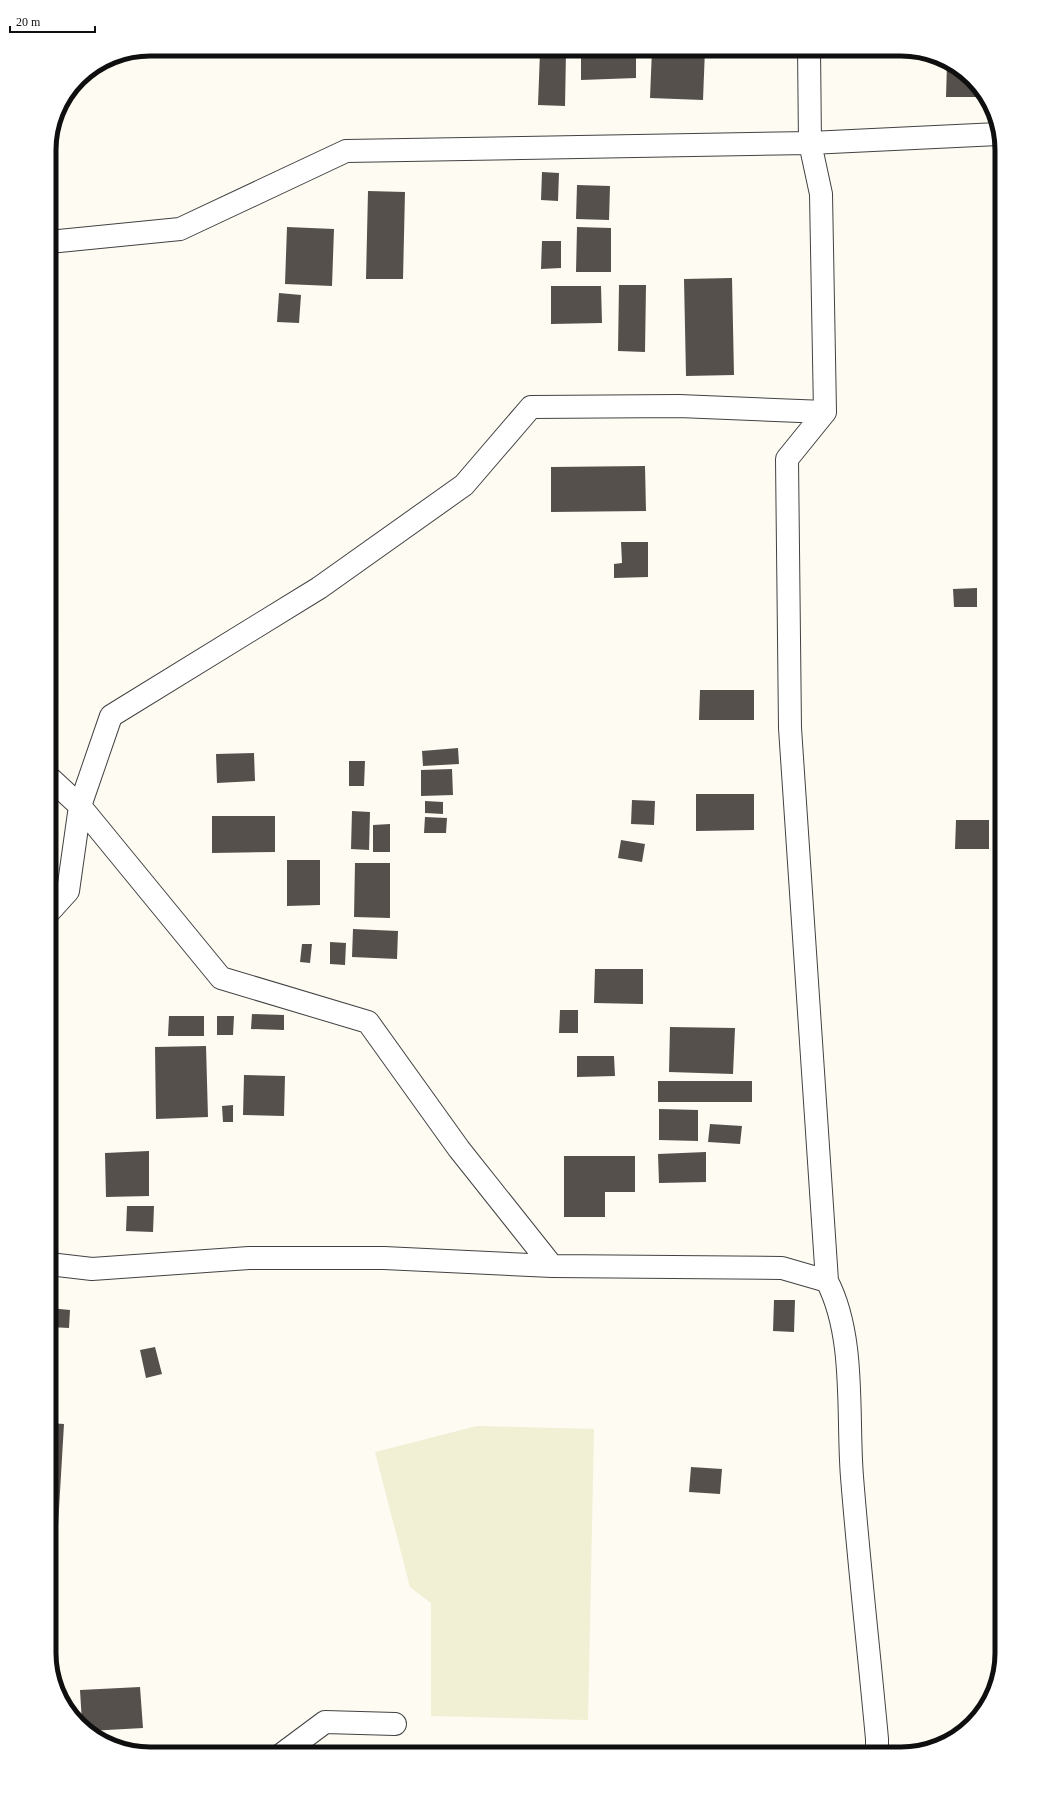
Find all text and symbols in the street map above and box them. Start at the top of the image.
scale bar [10,8,95,34]
text: 20 m [16,15,41,29]

